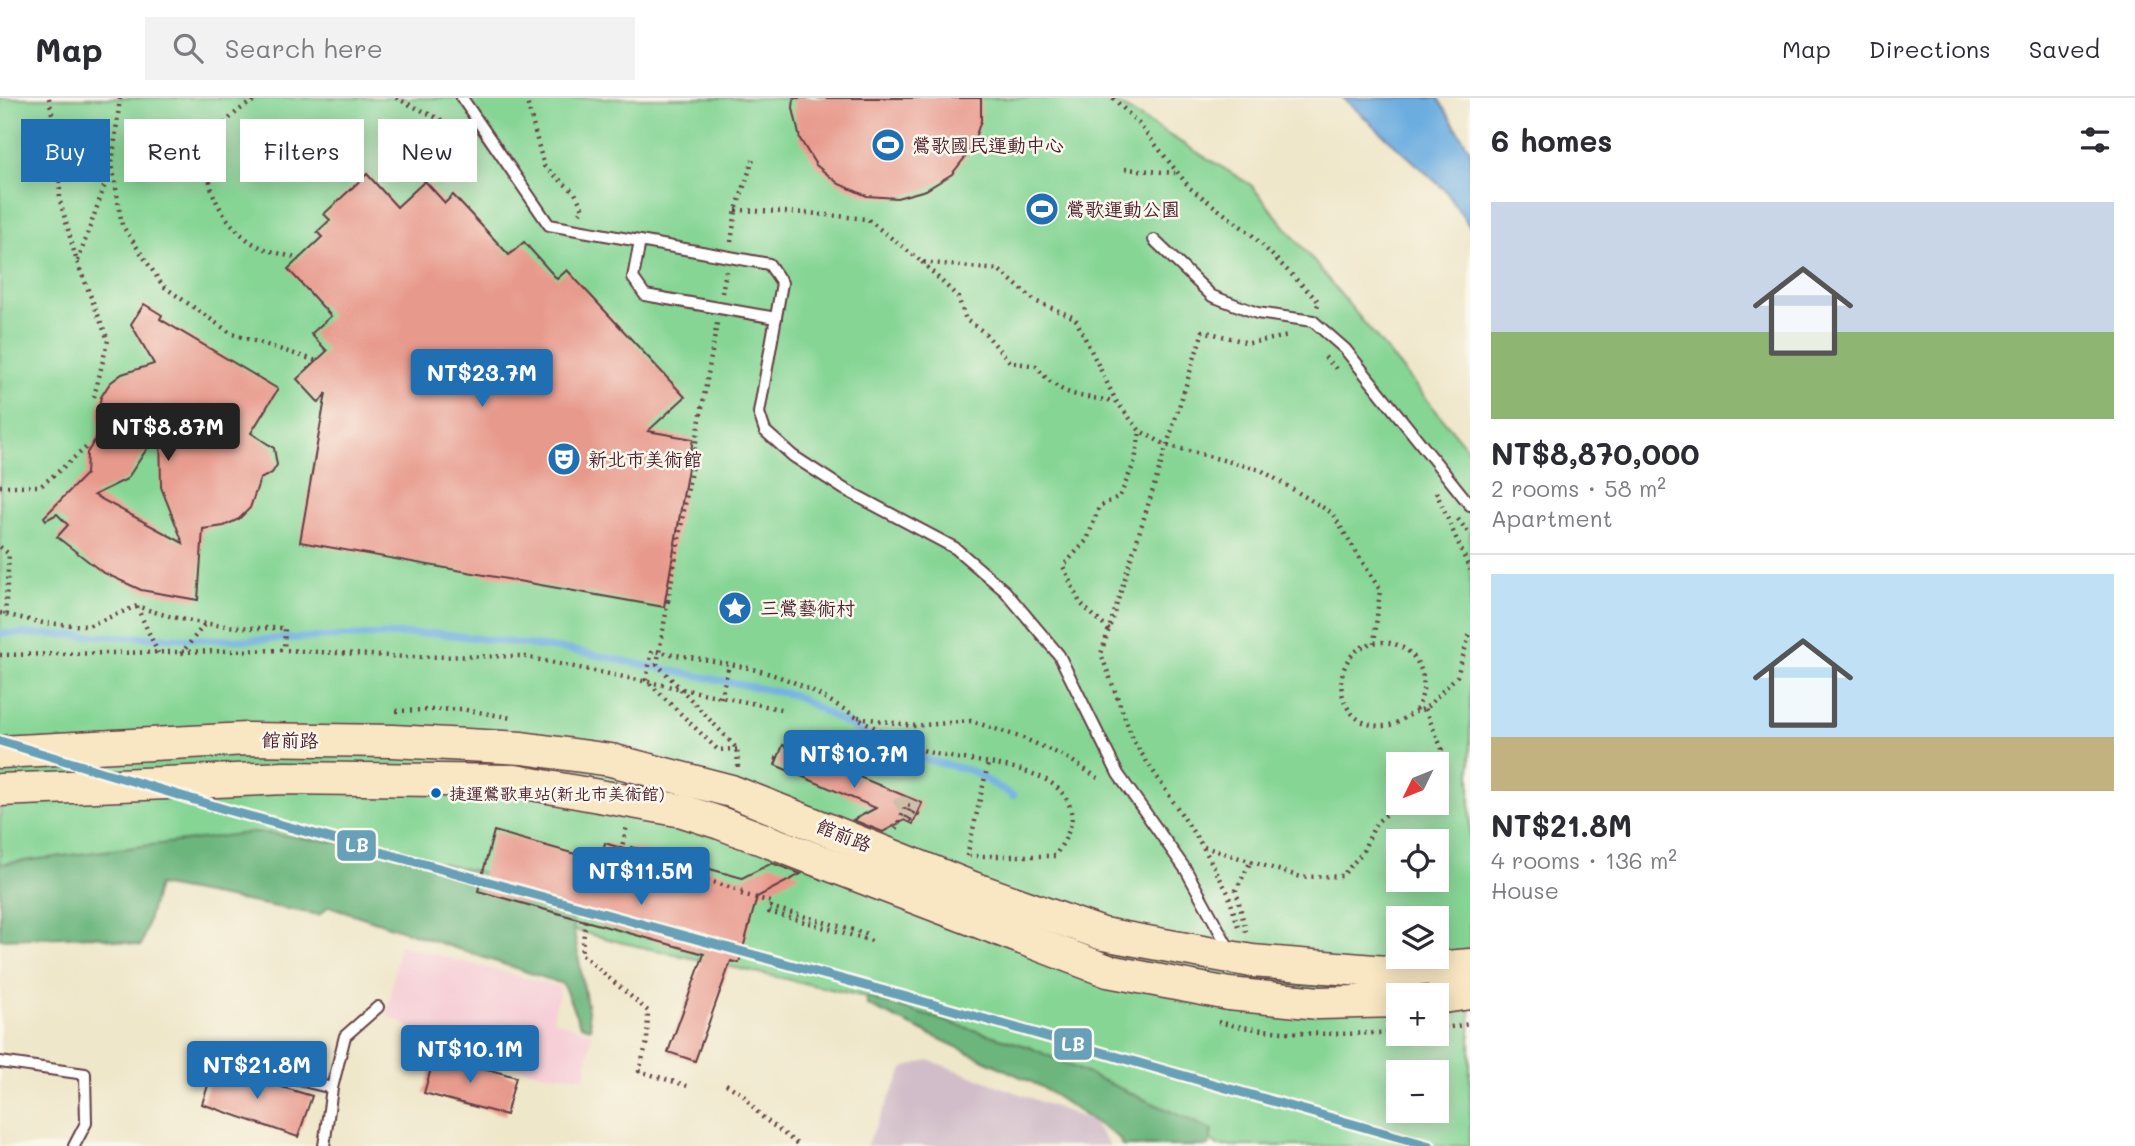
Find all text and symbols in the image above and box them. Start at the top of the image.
search box [145,17,635,80]
text: Map [35,27,103,70]
icon: search [169,29,207,67]
text: Search here [225,31,383,65]
text: Map [1782,33,1831,64]
text: Directions [1869,33,1991,64]
text: Saved [2029,33,2100,64]
chip: Buy [21,119,110,182]
chip: Rent [124,119,226,182]
chip: Filters [240,119,364,182]
chip: New [378,119,477,182]
text: 6 homes [1491,120,1612,160]
icon: filters [2076,121,2114,159]
sports icon: 鶯歌國民運動中心 [869,126,907,164]
place label: 鶯歌國民運動中心 [912,132,1064,157]
sports icon: 鶯歌運動公園 [1023,190,1061,228]
place label: 鶯歌運動公園 [1066,196,1180,221]
icon: home [1740,248,1866,374]
pin: NT$23.7M [410,350,554,409]
text: NT$23.7M [427,357,537,387]
pin: NT$8.87M [96,404,240,463]
text: NT$8.87M [112,411,224,441]
text: NT$8,870,000 [1491,433,1700,473]
theatre icon: 新北市美術館 [545,440,583,478]
place label: 新北市美術館 [588,446,702,471]
text: 2 rooms · 58 m² [1491,473,1666,503]
text: Apartment [1491,503,1613,533]
place icon: 三鶯藝術村 [716,589,754,627]
place label: 三鶯藝術村 [760,595,855,620]
icon: home [1740,620,1866,746]
street label: 館前路 [261,727,319,752]
pin: NT$10.7M [782,730,926,790]
text: NT$10.7M [800,738,908,768]
north arrow [1386,752,1449,816]
map controls [1386,752,1449,1123]
place label: 捷運鶯歌車站(新北市美術館) [449,782,665,804]
marker: 捷運鶯歌車站(新北市美術館) [429,786,443,800]
text: NT$21.8M [1491,805,1632,845]
street label: 館前路 [813,812,875,857]
line badge: LB [336,829,377,862]
button: locate [1386,829,1449,892]
text: LB [345,832,369,857]
text: 4 rooms · 136 m² [1491,845,1677,875]
pin: NT$11.5M [569,848,713,907]
text: NT$11.5M [589,855,693,885]
text: House [1491,875,1559,905]
button: layers [1386,906,1449,969]
button: + [1386,983,1449,1046]
pin: NT$10.1M [398,1026,542,1085]
line badge: LB [1053,1027,1093,1061]
text: LB [1061,1031,1085,1056]
text: NT$10.1M [417,1033,523,1063]
pin: NT$21.8M [185,1042,329,1101]
text: NT$21.8M [203,1049,311,1079]
button: − [1386,1060,1449,1123]

